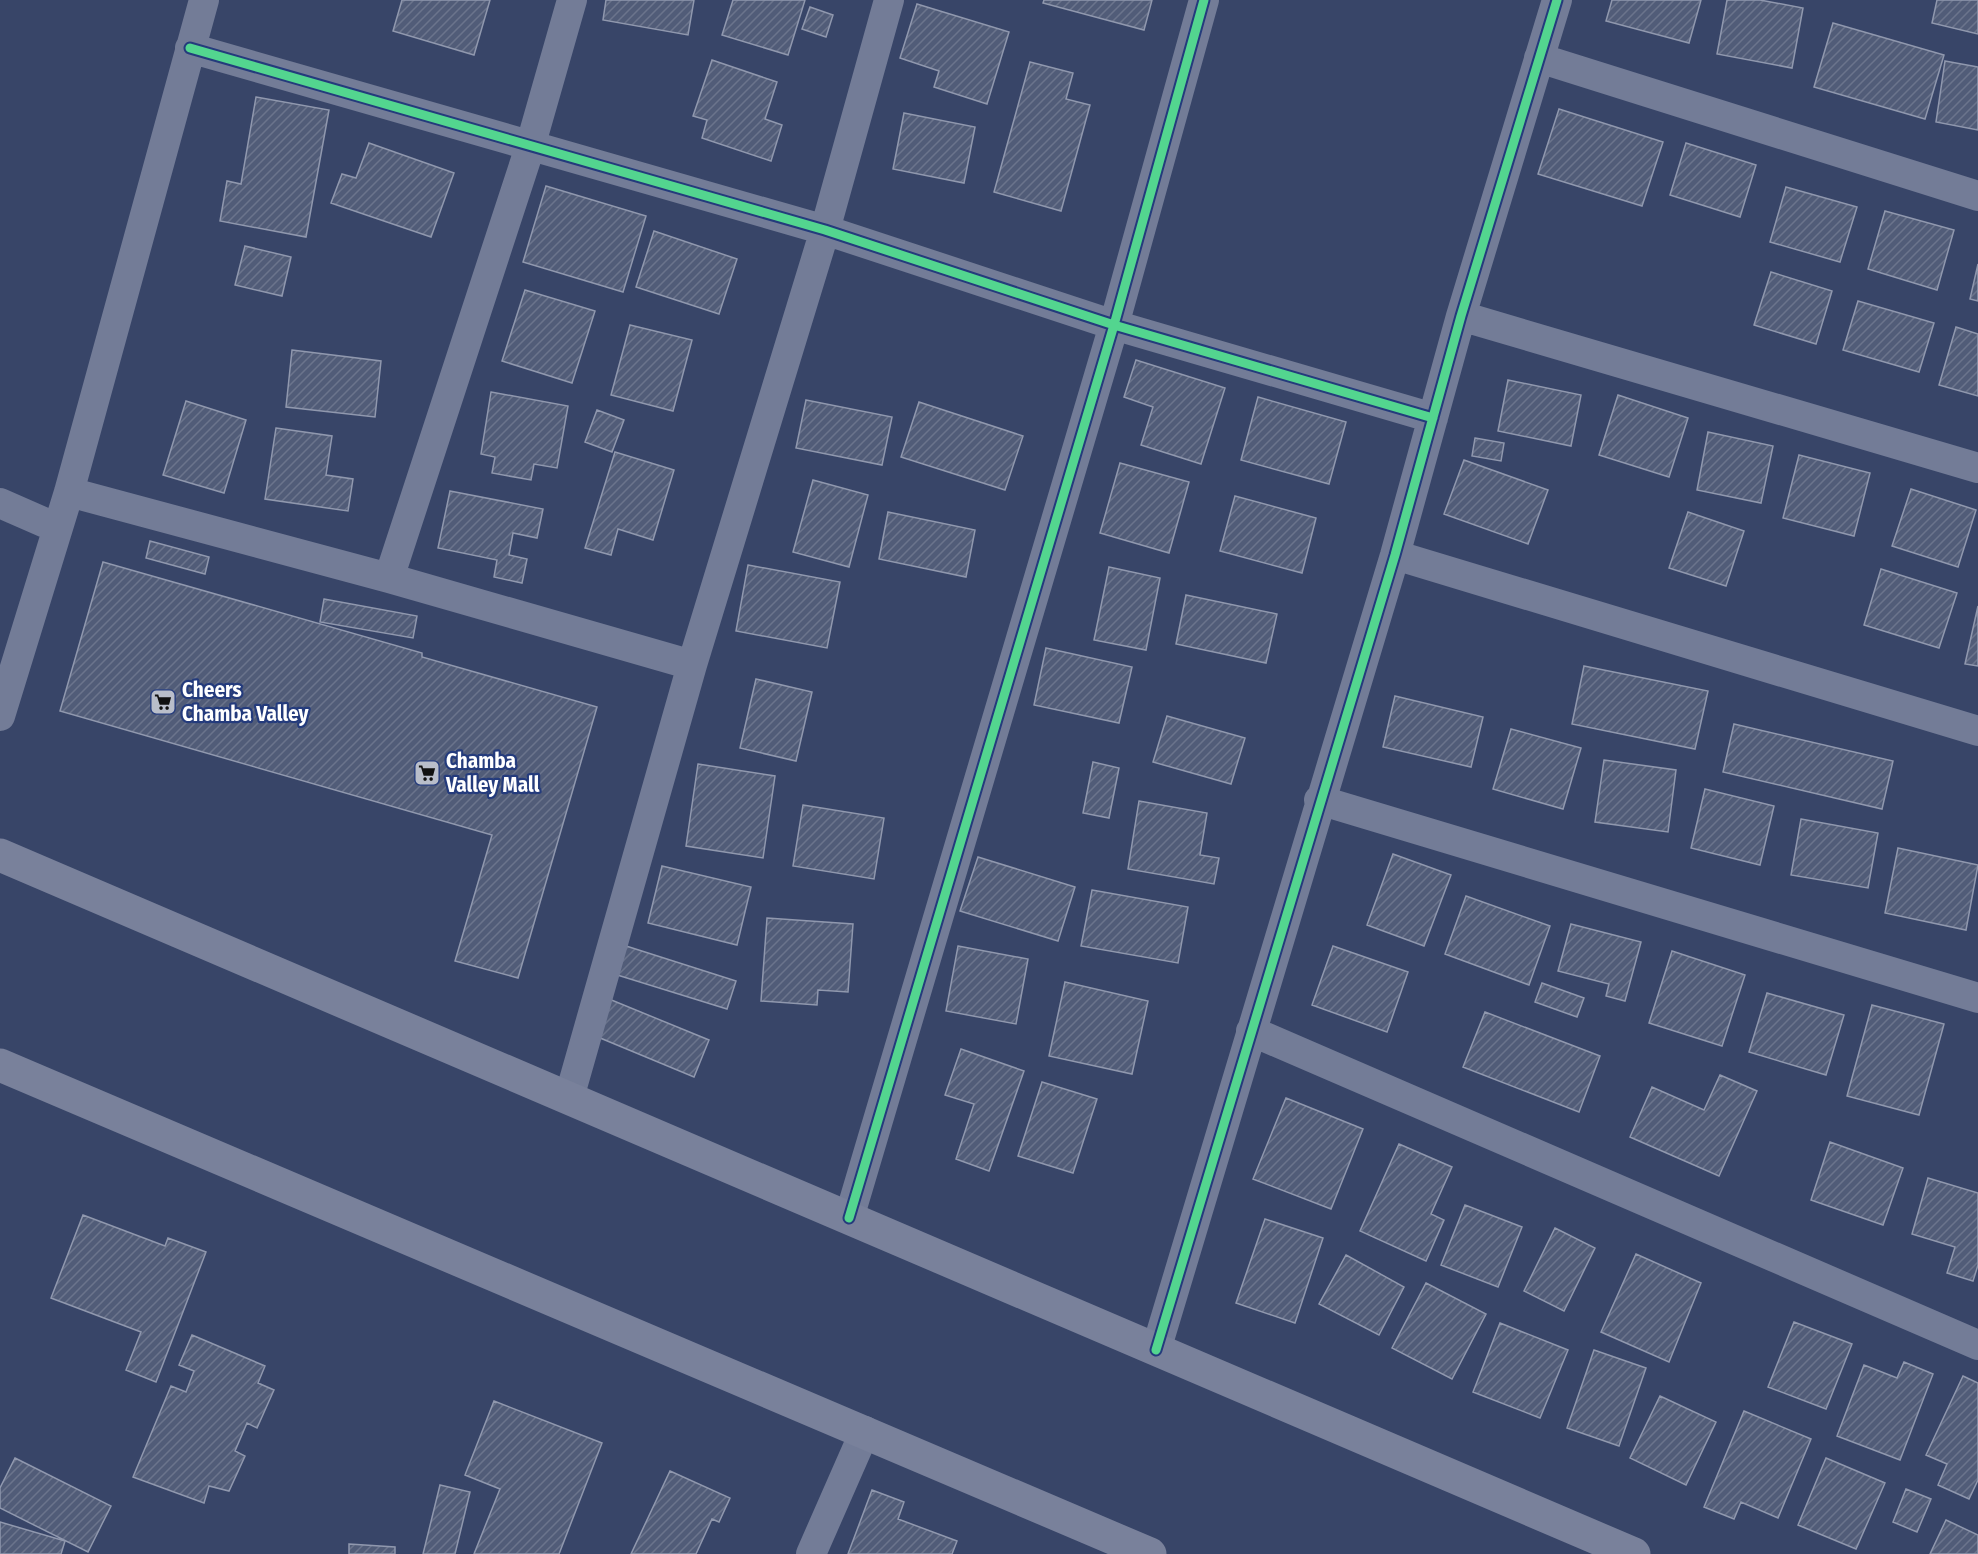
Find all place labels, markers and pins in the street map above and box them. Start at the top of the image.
place label: Cheers Chamba Valley [182,677,310,727]
supermarket icon: Cheers Chamba Valley [148,687,178,717]
place label: Chamba Valley Mall [445,748,540,798]
supermarket icon: Chamba Valley Mall [412,758,442,788]

